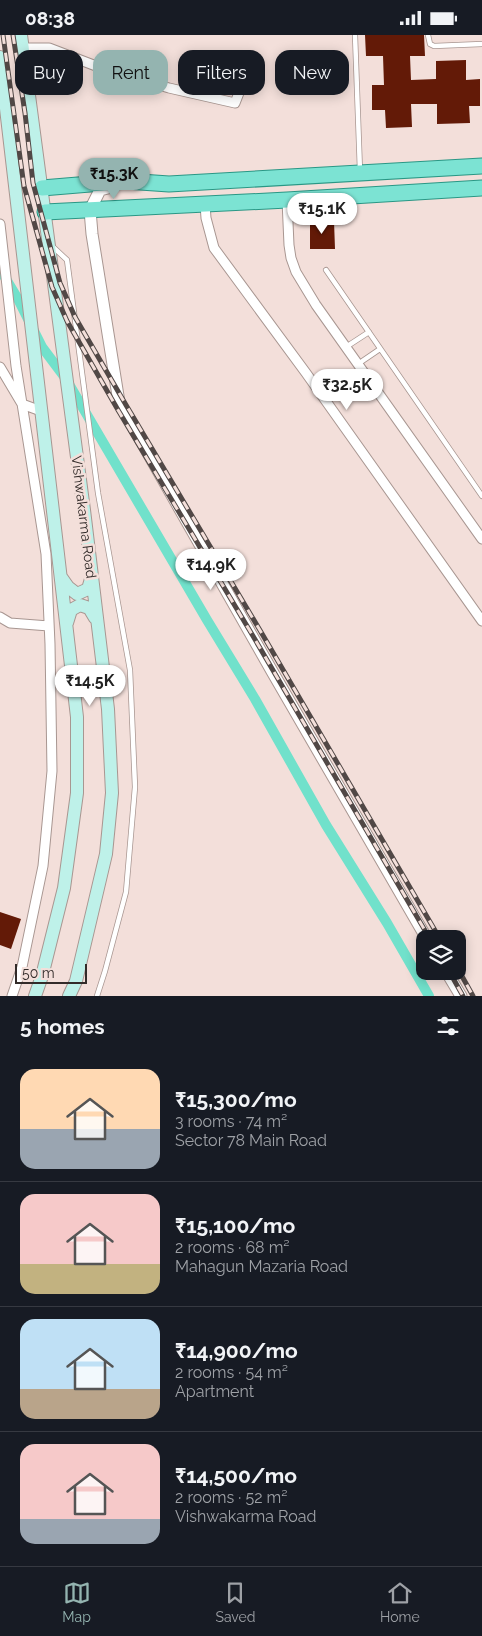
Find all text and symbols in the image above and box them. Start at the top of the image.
text: 08:38 [25,7,75,29]
chip: Buy [15,50,83,95]
chip: Rent [93,50,168,95]
chip: Filters [178,50,265,95]
chip: New [275,50,349,95]
pin: ₹15.3K [73,157,155,200]
text: ₹15.3K [90,164,138,183]
pin: ₹15.1K [281,193,363,235]
text: ₹15.1K [298,199,346,218]
pin: ₹32.5K [306,369,388,411]
text: ₹32.5K [322,375,372,394]
street label: Vishwakarma Road [69,455,99,579]
pin: ₹14.9K [170,549,252,591]
text: ₹14.9K [186,555,236,574]
pin: ₹14.5K [49,665,131,707]
text: ₹14.5K [66,671,114,690]
map controls [416,930,466,980]
button: layers [416,930,466,980]
scale bar [15,961,88,984]
text: 50 m [22,965,55,981]
icon: filters [434,1012,462,1040]
text: 5 homes [20,1014,105,1039]
text: ₹15,300/mo [175,1087,297,1112]
icon: home [60,1089,120,1149]
text: 3 rooms · 74 m² [175,1112,287,1131]
text: Sector 78 Main Road [175,1131,327,1150]
text: ₹15,100/mo [175,1213,295,1238]
icon: home [60,1214,120,1274]
text: 2 rooms · 68 m² [175,1238,290,1257]
text: Mahagun Mazaria Road [175,1257,348,1276]
text: ₹14,900/mo [175,1338,298,1363]
icon: home [60,1339,120,1399]
text: 2 rooms · 54 m² [175,1363,288,1382]
text: Apartment [175,1382,254,1401]
text: ₹14,500/mo [175,1463,297,1488]
icon: home [60,1464,120,1524]
text: 2 rooms · 52 m² [175,1488,287,1507]
text: Vishwakarma Road [175,1507,316,1526]
tab: Map [62,1579,91,1625]
tab: Saved [215,1579,255,1625]
tab: Home [380,1579,420,1625]

